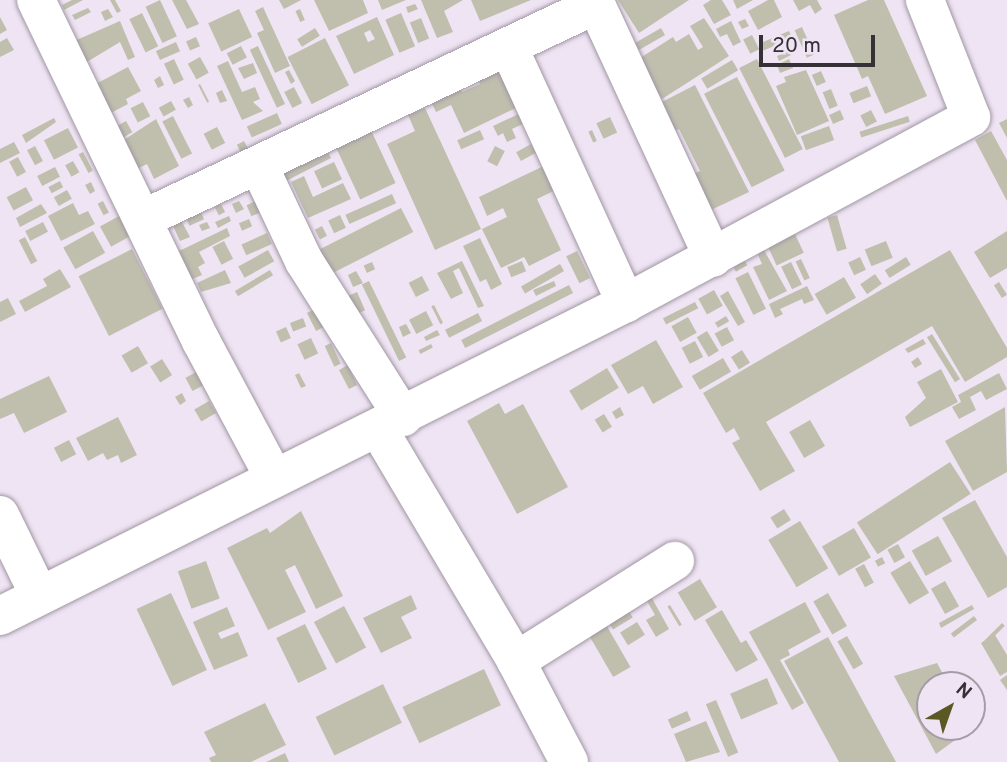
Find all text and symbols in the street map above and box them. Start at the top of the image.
scale bar [762,21,878,65]
text: 20 m [772,33,821,60]
north arrow [916,671,986,741]
text: N [950,678,976,705]

